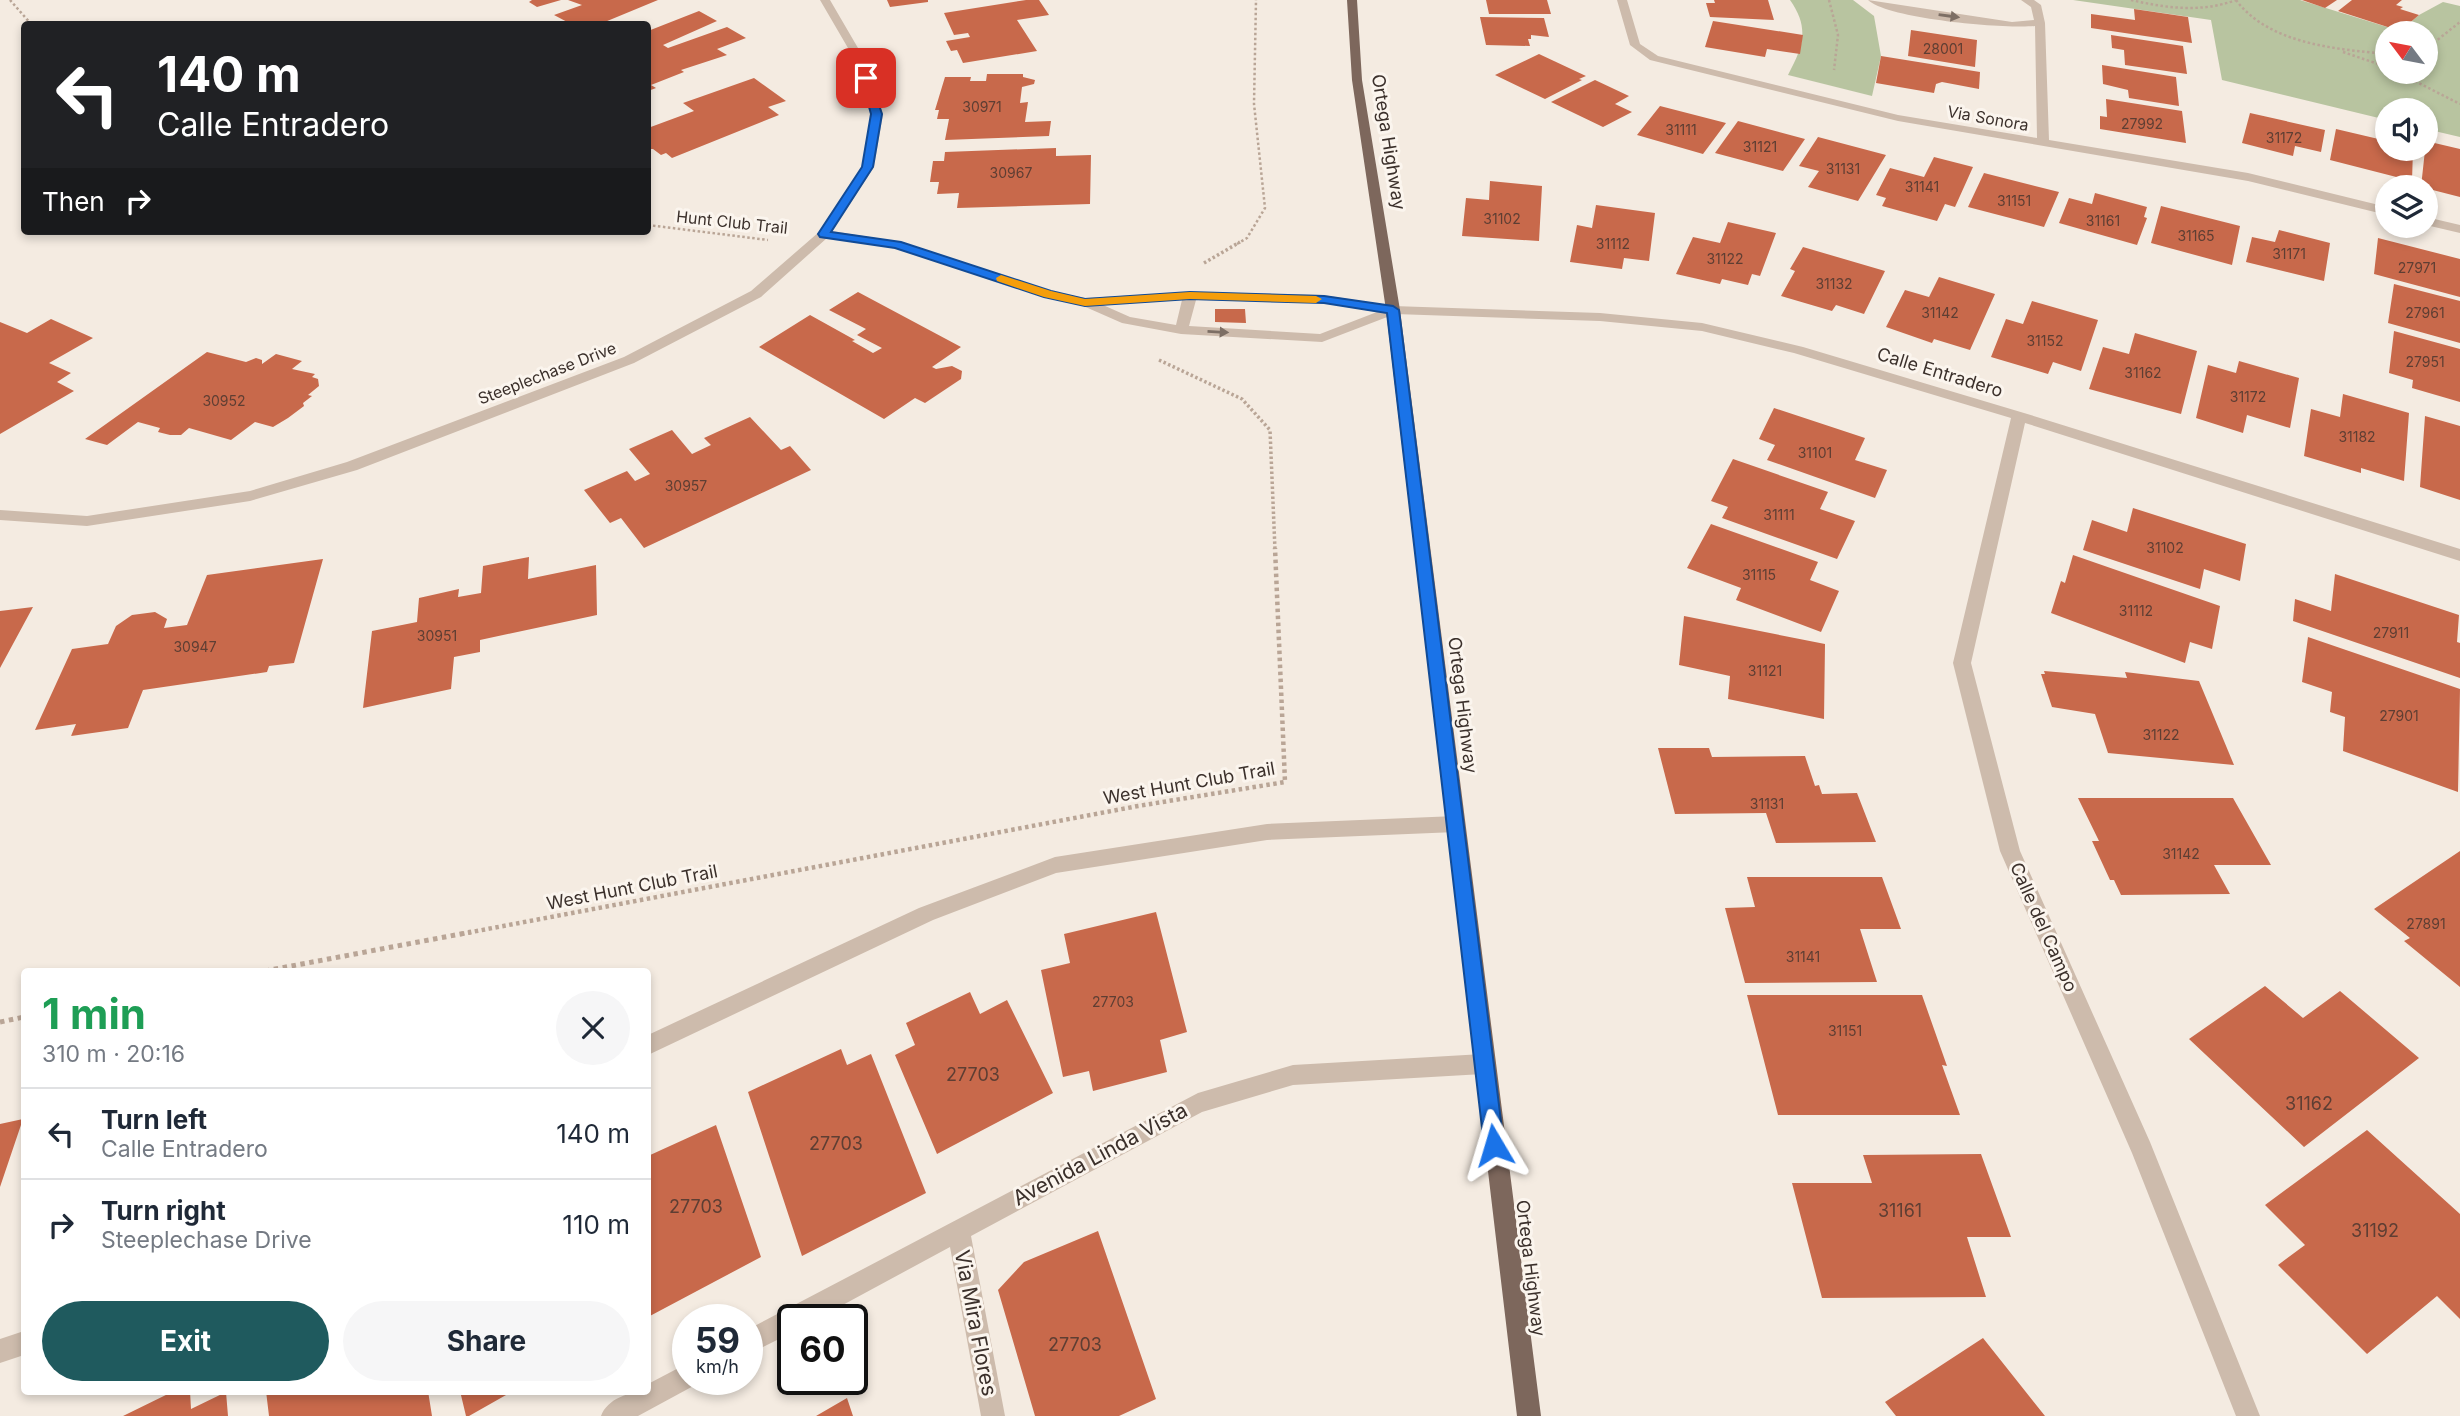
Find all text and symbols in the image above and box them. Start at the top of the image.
one-way arrow [1938,11,1960,22]
north arrow [2375,21,2438,84]
map controls [2375,21,2438,238]
house number: 28001 [1923,40,1963,57]
text: 140 m [157,45,301,104]
pin [836,48,896,108]
icon: left [42,49,133,140]
icon: arrive [847,59,885,97]
street label: Ortega Highway [1368,73,1410,211]
house number: 30971 [962,98,1002,115]
button: sound [2375,98,2438,161]
street label: Via Sonora [1946,101,2030,135]
text: Calle Entradero [157,105,389,144]
house number: 27992 [2121,115,2163,132]
house number: 31111 [1665,121,1697,138]
house number: 31172 [2266,129,2302,146]
house number: 31121 [1743,138,1777,155]
house number: 31131 [1826,160,1860,177]
house number: 30967 [990,164,1032,181]
button: layers [2375,175,2438,238]
house number: 31141 [1905,178,1939,195]
icon: right [119,182,157,220]
text: Then [42,186,105,217]
house number: 31151 [1997,192,2031,209]
street label: Hunt Club Trail [675,206,789,238]
house number: 31102 [1483,210,1521,227]
house number: 31161 [2086,212,2120,229]
house number: 31165 [2177,227,2215,244]
house number: 31112 [1596,235,1630,252]
house number: 31171 [2272,245,2306,262]
house number: 31122 [1706,250,1744,267]
house number: 27971 [2398,259,2436,276]
house number: 31132 [1815,275,1853,292]
house number: 31142 [1921,304,1959,321]
house number: 27961 [2405,304,2445,321]
one-way arrow [1208,327,1230,338]
house number: 31152 [2026,332,2064,349]
street label: Steeplechase Drive [475,337,619,409]
street label: Calle Entradero [1875,343,2005,401]
house number: 27951 [2405,353,2445,370]
house number: 31162 [2124,364,2162,381]
house number: 31172 [2230,388,2266,405]
house number: 30952 [202,392,246,409]
house number: 31182 [2338,428,2376,445]
house number: 31101 [1798,444,1832,461]
house number: 30957 [665,477,707,494]
house number: 31111 [1763,506,1795,523]
house number: 31102 [2146,539,2184,556]
house number: 31115 [1742,566,1776,583]
house number: 31112 [2119,602,2153,619]
house number: 27911 [2373,624,2409,641]
house number: 30951 [417,627,457,644]
street label: Ortega Highway [1444,636,1482,774]
house number: 30947 [173,638,217,655]
house number: 31121 [1748,662,1782,679]
house number: 27901 [2379,707,2419,724]
house number: 31122 [2142,726,2180,743]
street label: West Hunt Club Trail [1102,758,1276,808]
house number: 31131 [1750,795,1784,812]
house number: 31142 [2162,845,2200,862]
street label: Calle del Campo [2006,859,2082,995]
street label: West Hunt Club Trail [545,860,719,914]
house number: 27891 [2406,915,2446,932]
house number: 31141 [1786,948,1820,965]
text: 1 min [42,988,146,1039]
button: close [556,991,630,1065]
house number: 27703 [1092,993,1134,1010]
house number: 31151 [1828,1022,1862,1039]
text: 310 m · 20:16 [42,1040,185,1068]
house number: 27703 [946,1064,1000,1085]
house number: 31162 [2285,1093,2333,1114]
street label: Avenida Linda Vista [1008,1097,1192,1211]
text: Turn left [101,1104,207,1135]
position arrow [1457,1108,1531,1182]
icon: left [42,1115,80,1153]
text: 140 m [556,1118,630,1149]
house number: 27703 [809,1133,863,1154]
text: Calle Entradero [101,1135,268,1163]
text: Turn right [101,1195,226,1226]
house number: 27703 [669,1196,723,1217]
street label: Ortega Highway [1512,1199,1550,1337]
house number: 31161 [1878,1200,1922,1221]
icon: right [42,1206,80,1244]
text: 110 m [562,1209,630,1240]
house number: 31192 [2351,1220,2399,1241]
text: Steeplechase Drive [101,1226,312,1254]
street label: Via Mira Flores [950,1248,1002,1398]
button: Exit [42,1301,329,1381]
button: Share [343,1301,630,1381]
speed limit sign: 60 [777,1304,868,1395]
text: 59 [695,1319,740,1361]
house number: 27703 [1048,1334,1102,1355]
text: km/h [696,1356,739,1377]

